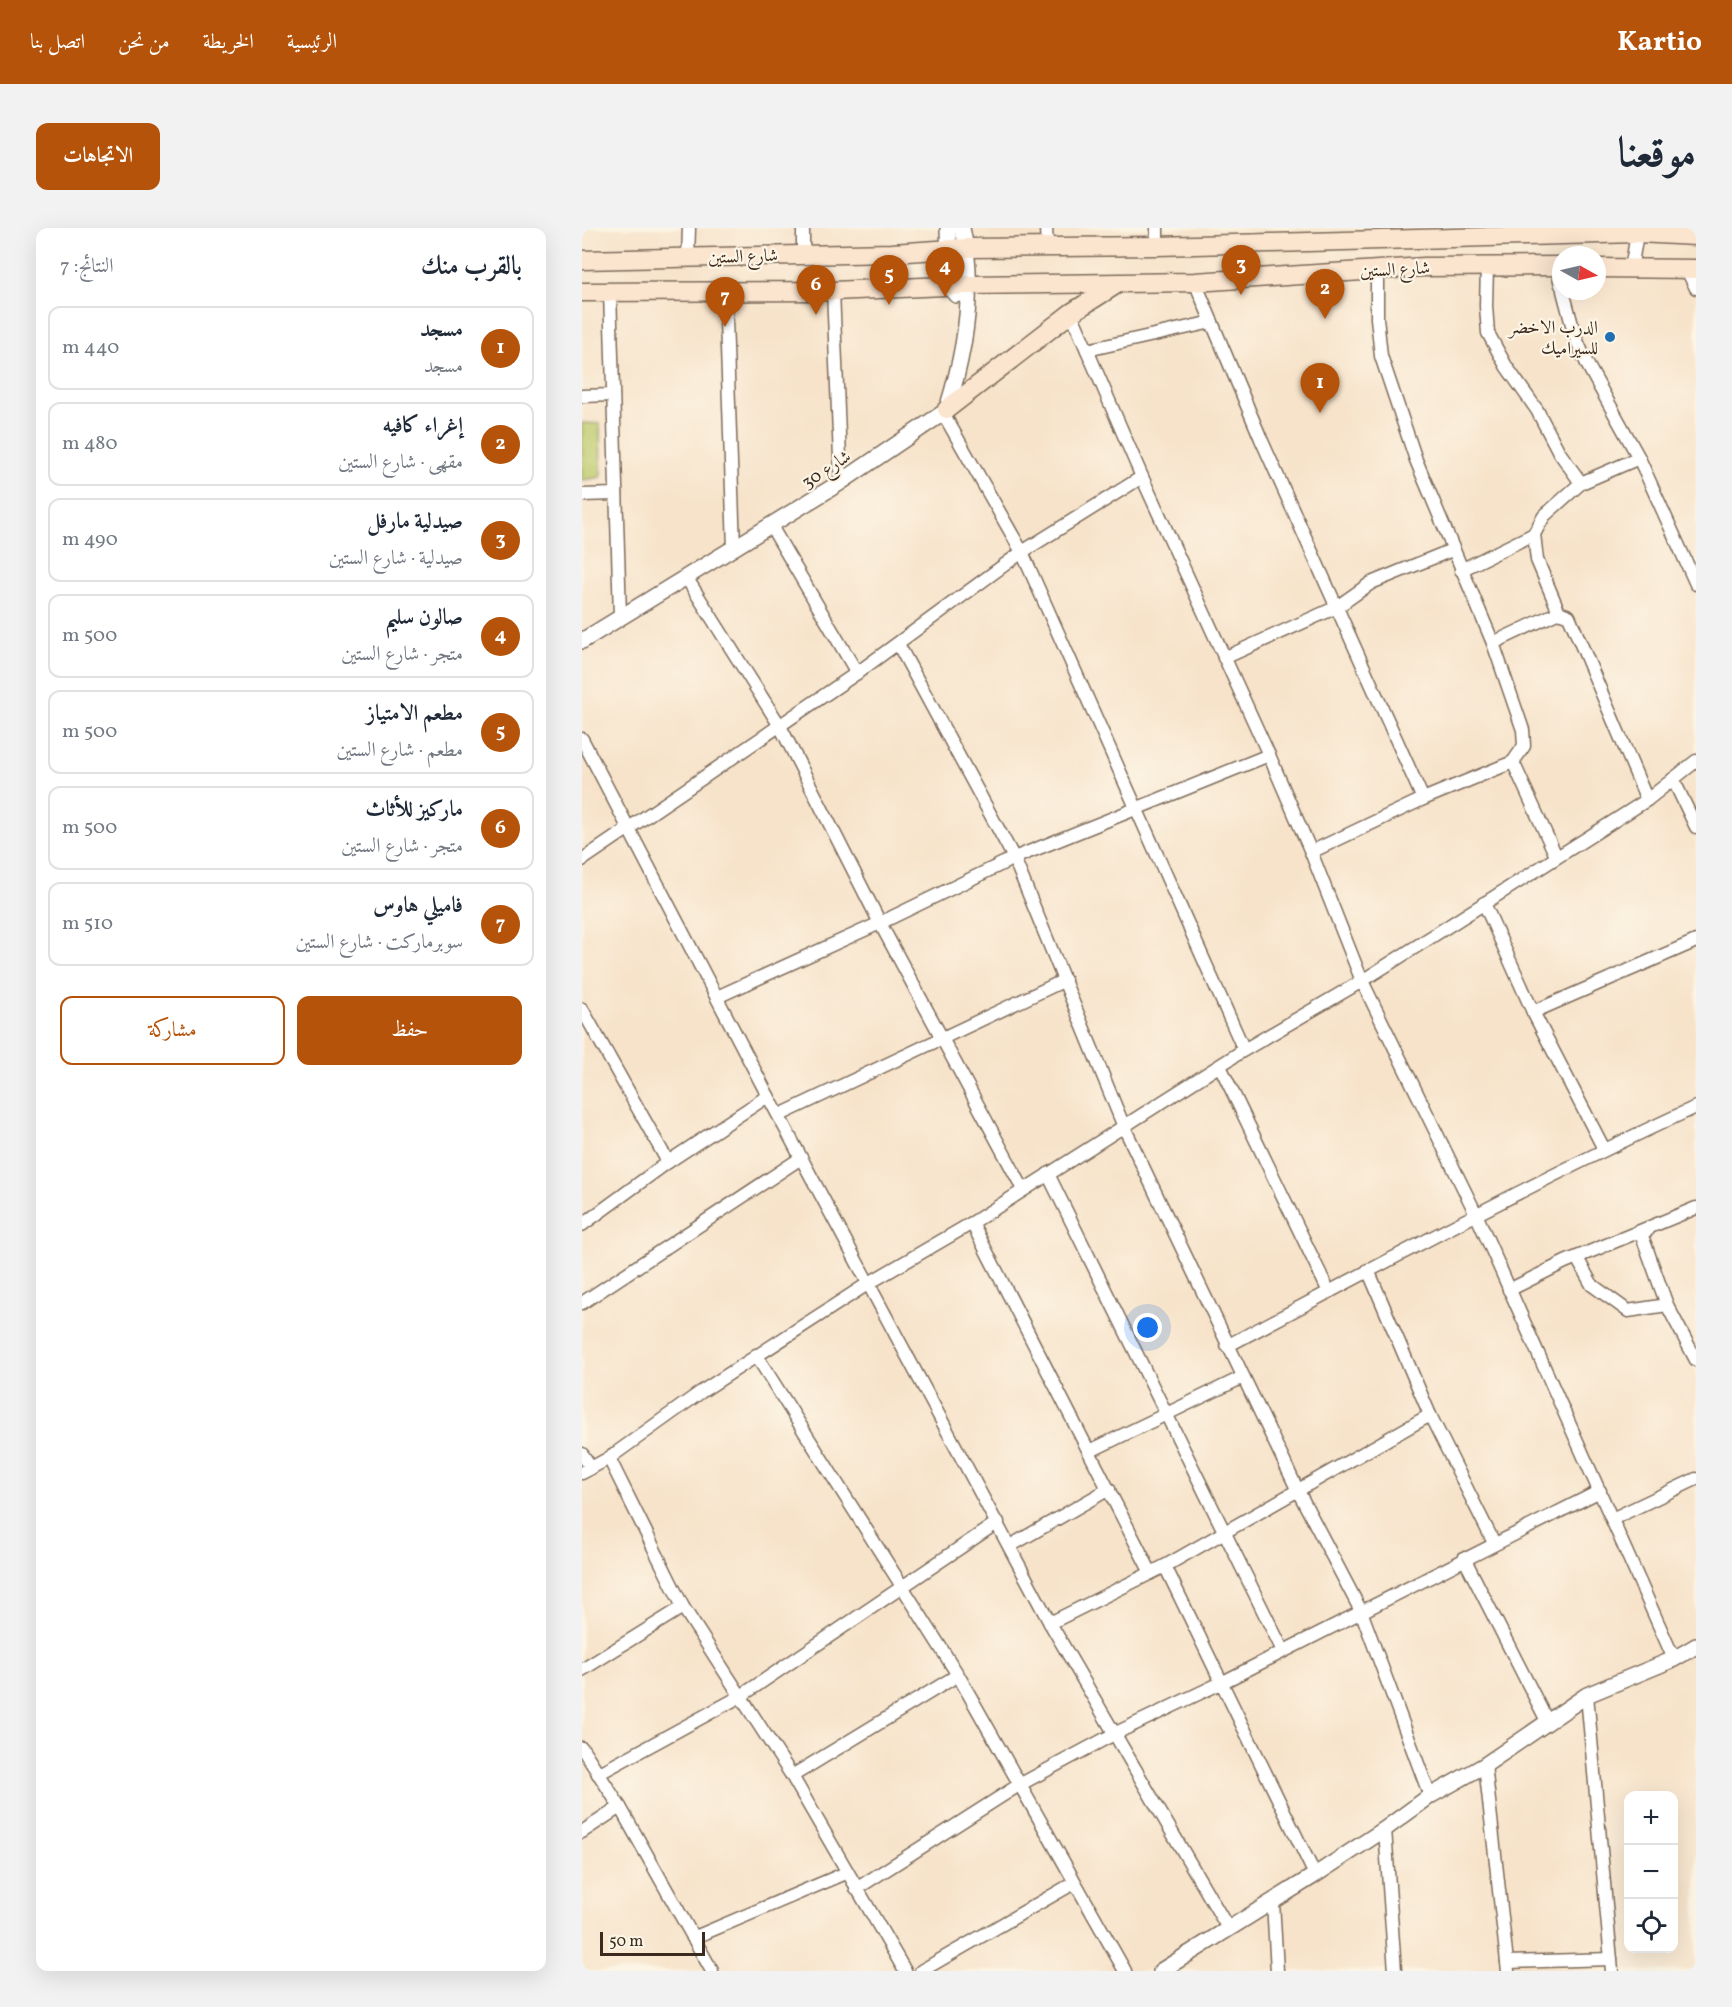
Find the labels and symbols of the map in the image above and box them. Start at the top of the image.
street label: شارع الستين [708,244,779,272]
pin: 3 [1222,245,1260,295]
north arrow [1552,246,1606,300]
pin: 4 [926,248,964,297]
pin: 5 [870,256,908,305]
street label: شارع الستين [1359,256,1431,286]
pin: 6 [796,266,836,315]
pin: 2 [1306,270,1344,319]
pin: 7 [706,278,744,327]
place label: الدرب الاخضر للسيراميك [1507,316,1598,362]
marker: الدرب الاخضر للسيراميك [1603,330,1617,344]
pin: 1 [1300,364,1340,413]
street label: شارع 30 [797,445,857,496]
your location [1133,1313,1162,1342]
scale bar [600,1929,705,1956]

